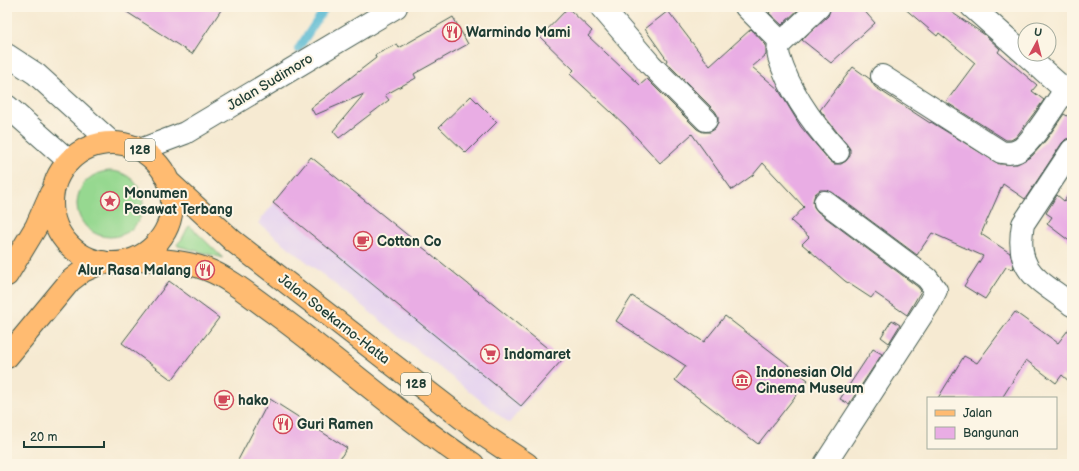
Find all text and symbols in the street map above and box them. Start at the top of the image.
restaurant icon: Warmindo Mami [441,21,463,43]
north arrow [1017,22,1057,62]
place label: Warmindo Mami [466,24,570,41]
text: U [1033,26,1043,40]
street label: Jalan Sudimoro [224,50,316,114]
road number: 128 [125,139,155,161]
place label: Monumen Pesawat Terbang [124,185,233,218]
place icon: Monumen Pesawat Terbang [99,190,121,212]
cafe icon: Cotton Co [352,230,374,252]
place label: Cotton Co [377,233,442,250]
restaurant icon: Alur Rasa Malang [194,259,216,281]
place label: Alur Rasa Malang [77,262,191,279]
street label: Jalan Soekarno-Hatta [275,270,393,368]
supermarket icon: Indomaret [479,343,501,365]
place label: Indomaret [504,346,571,363]
place label: Indonesian Old Cinema Museum [756,364,864,397]
museum icon: Indonesian Old Cinema Museum [731,369,753,391]
road number: 128 [401,373,431,395]
cafe icon: hako [213,389,235,411]
place label: hako [238,392,269,409]
legend [927,397,1057,449]
text: Jalan [963,406,992,421]
restaurant icon: Guri Ramen [272,413,294,435]
place label: Guri Ramen [297,416,374,433]
scale bar [24,423,104,449]
text: Bangunan [963,426,1019,441]
text: 20 m [30,430,57,445]

